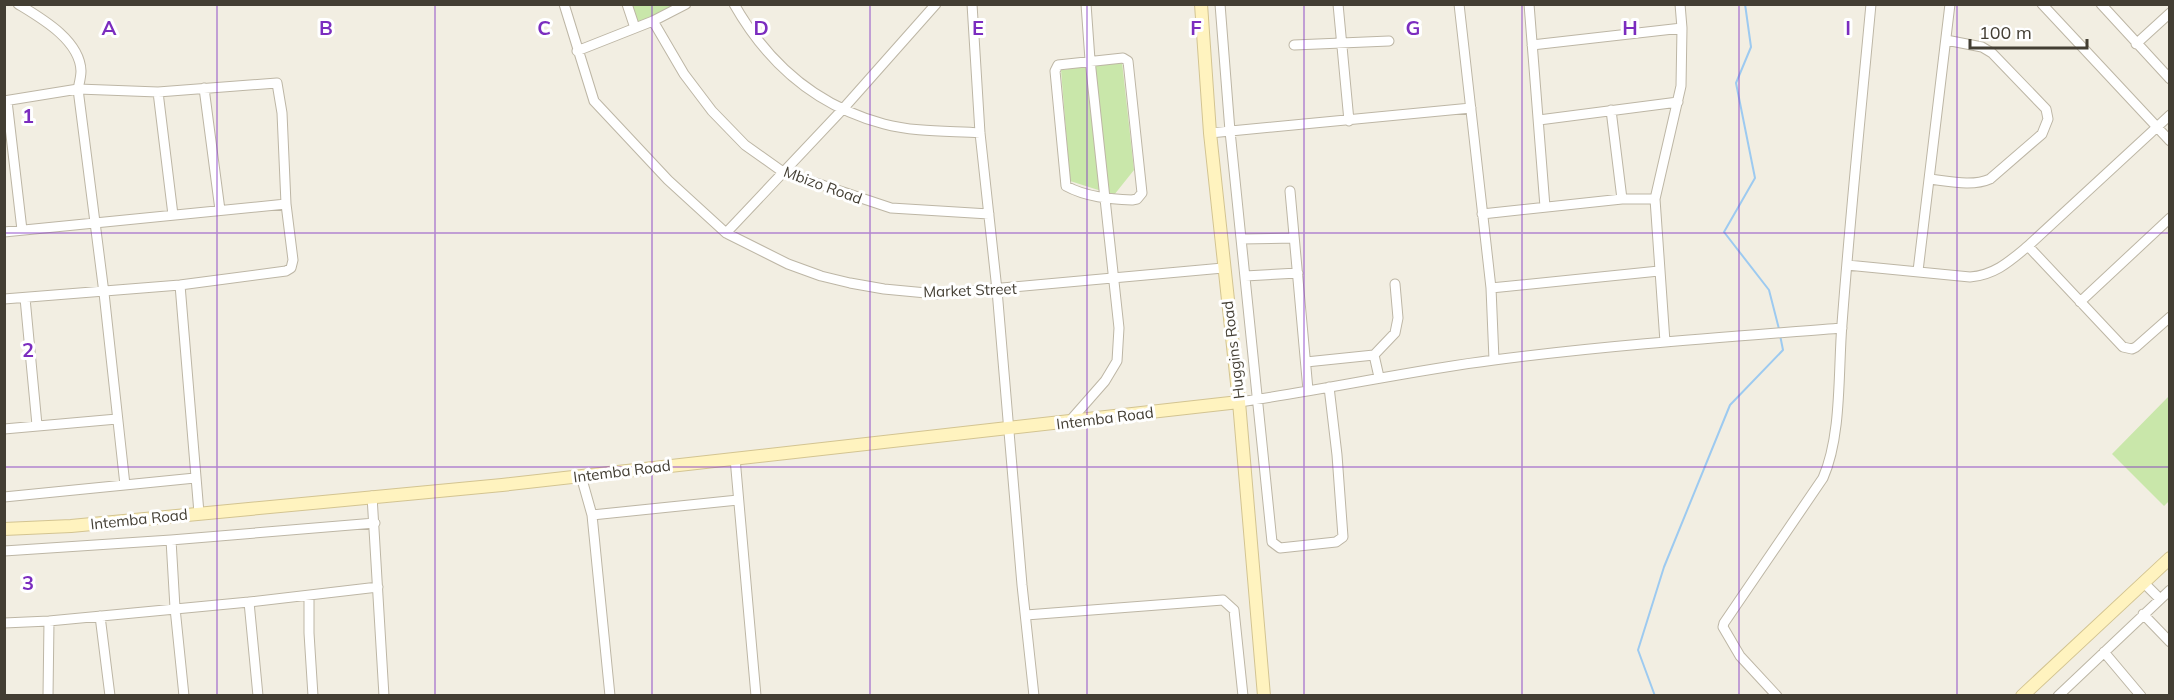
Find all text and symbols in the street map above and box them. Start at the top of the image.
scale bar [1970,12,2087,50]
text: A [102,15,117,40]
text: B [319,15,333,40]
text: C [537,15,551,40]
text: D [753,15,769,40]
text: E [972,15,984,40]
text: F [1190,15,1202,40]
text: G [1406,15,1420,40]
text: H [1622,15,1638,40]
text: I [1845,15,1851,40]
text: 100 m [1979,21,2032,44]
text: 1 [22,103,34,128]
street label: Mbizo Road [781,162,865,208]
street label: Market Street [923,279,1017,301]
street label: Huggins Road [1218,300,1248,400]
text: 2 [22,337,34,362]
street label: Intemba Road [1055,403,1155,433]
street label: Intemba Road [572,456,672,486]
street label: Intemba Road [89,504,189,534]
text: 3 [22,570,34,595]

